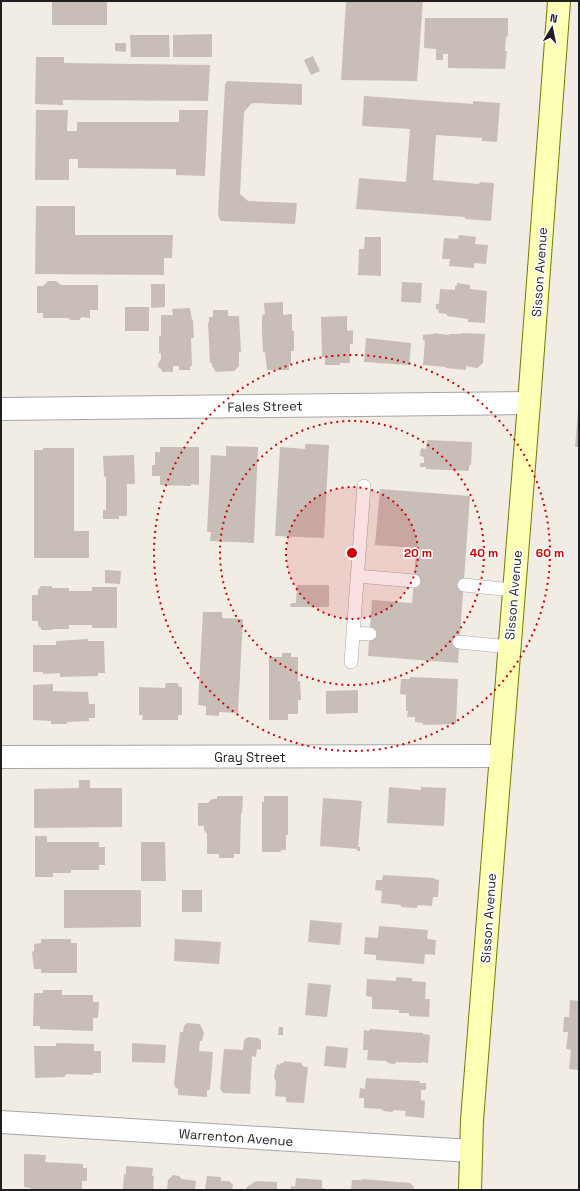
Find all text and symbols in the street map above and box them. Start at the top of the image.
north arrow [532,8,572,48]
text: N [549,11,559,26]
street label: Sisson Avenue [528,227,551,317]
street label: Fales Street [227,397,303,416]
text: 20 m [404,545,432,561]
text: 40 m [470,545,498,561]
text: 60 m [536,545,564,561]
centre of rings [345,546,359,560]
street label: Sisson Avenue [501,549,526,641]
street label: Gray Street [214,749,286,766]
street label: Sisson Avenue [477,873,500,963]
street label: Warrenton Avenue [178,1125,294,1150]

